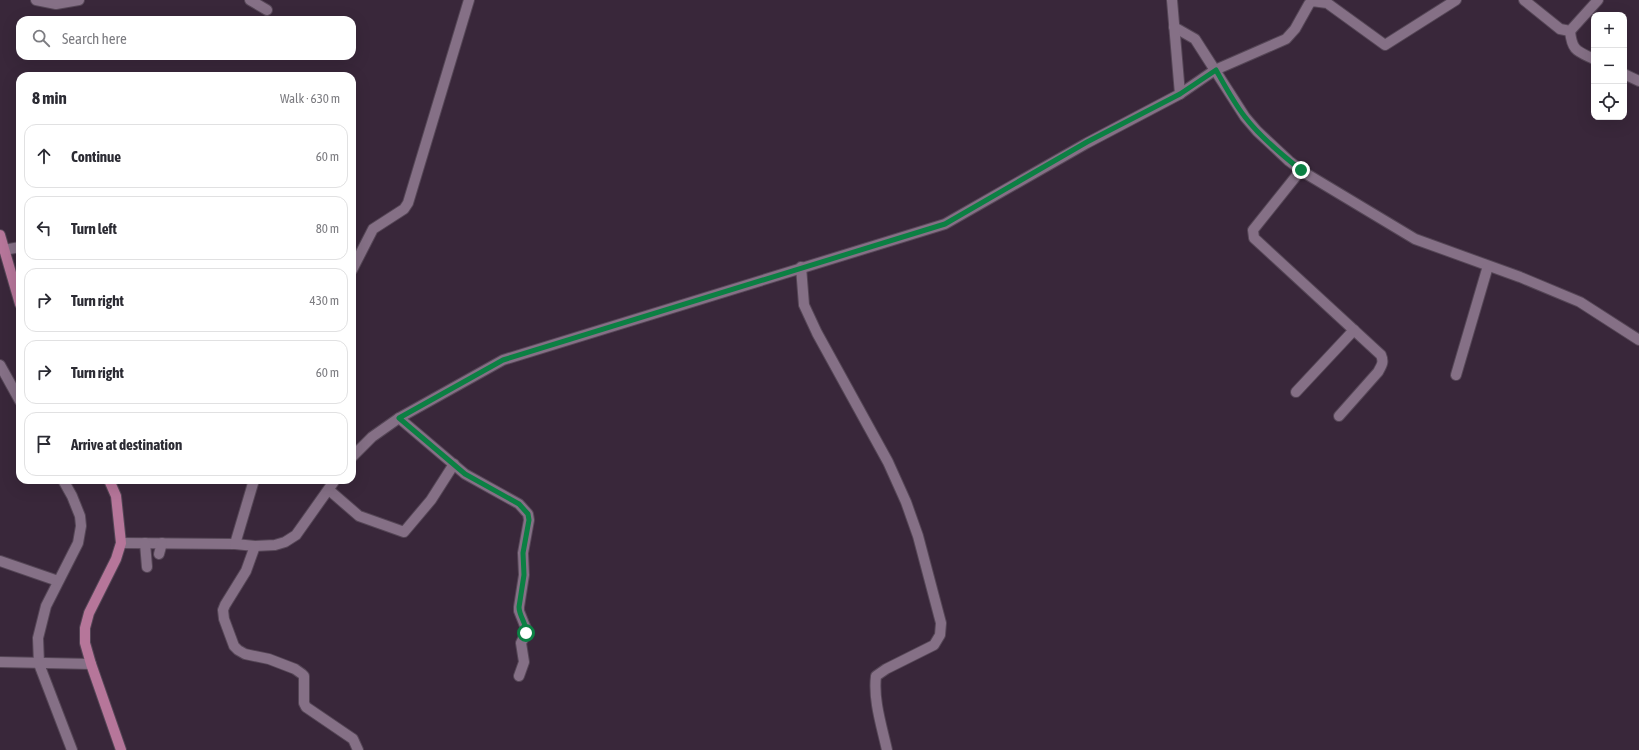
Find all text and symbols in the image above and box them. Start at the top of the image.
map controls [1591,12,1627,120]
button: + [1591,12,1627,48]
search box [16,16,356,60]
icon: search [30,27,52,49]
text: Search here [62,30,127,47]
button: − [1591,48,1627,84]
button: locate [1591,84,1627,120]
text: 8 min [32,88,67,108]
text: Walk · 630 m [280,91,340,106]
icon: ahead [33,145,55,167]
text: Continue [71,148,121,165]
text: 60 m [316,149,339,164]
route end [1292,161,1310,179]
icon: left [33,217,55,239]
text: Turn left [71,220,117,237]
text: 80 m [316,221,339,236]
icon: right [33,289,55,311]
text: Turn right [71,292,124,309]
text: 430 m [310,293,339,308]
icon: right [33,361,55,383]
text: Turn right [71,364,124,381]
text: 60 m [316,365,339,380]
icon: arrive [33,433,55,455]
text: Arrive at destination [71,436,182,453]
route start [517,624,535,642]

